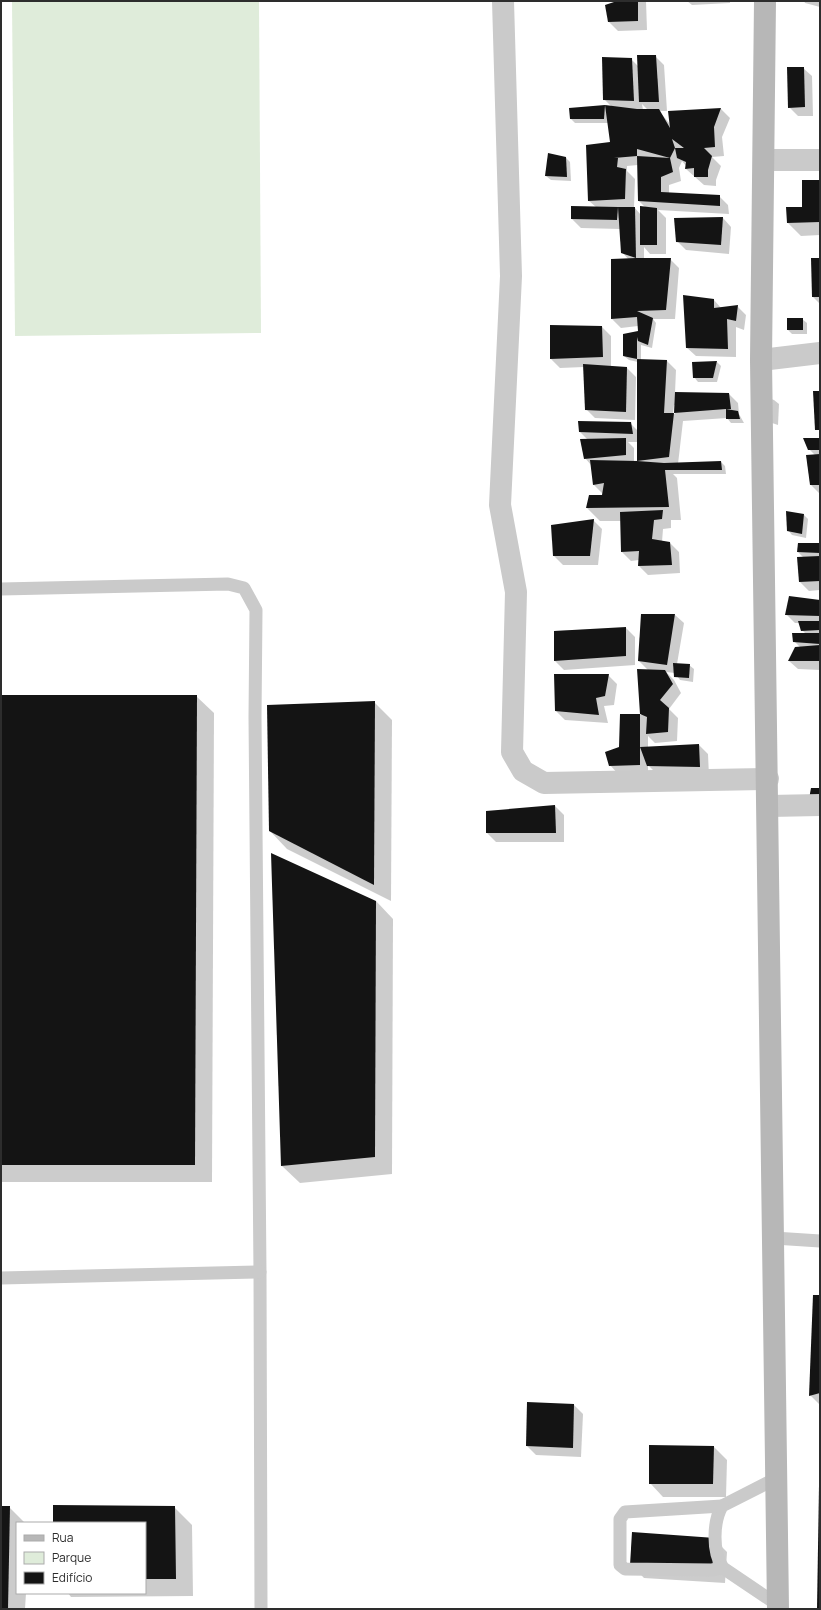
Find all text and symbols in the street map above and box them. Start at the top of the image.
legend [16,1522,146,1594]
text: Rua [52,1529,73,1546]
text: Parque [52,1549,91,1566]
text: Edifício [52,1569,92,1586]

